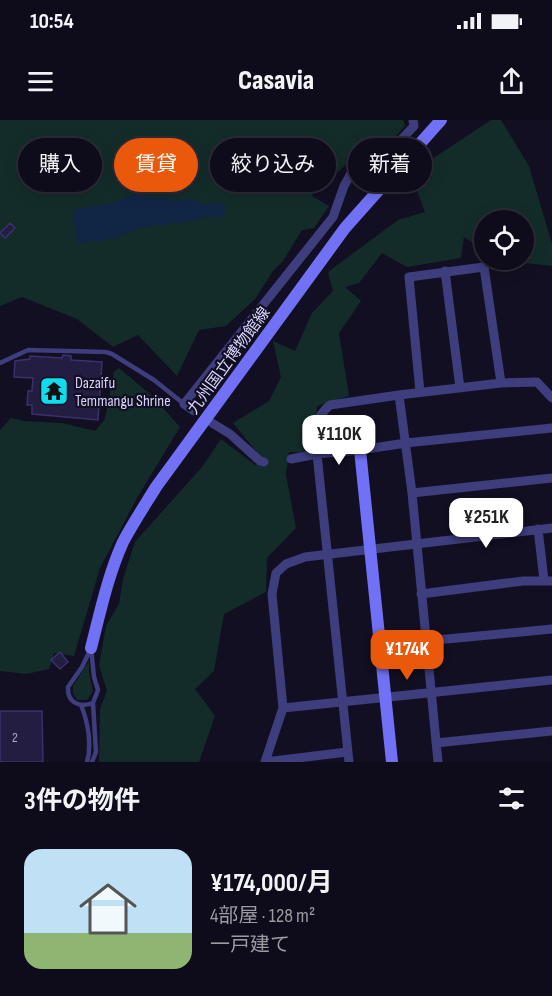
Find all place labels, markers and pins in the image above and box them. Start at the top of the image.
place label: Dazaifu Temmangu Shrine [75,374,171,411]
temple icon: Dazaifu Temmangu Shrine [38,375,70,407]
pin: ¥110K [297,415,381,466]
pin: ¥251K [444,498,528,549]
pin: ¥174K [365,630,449,681]

